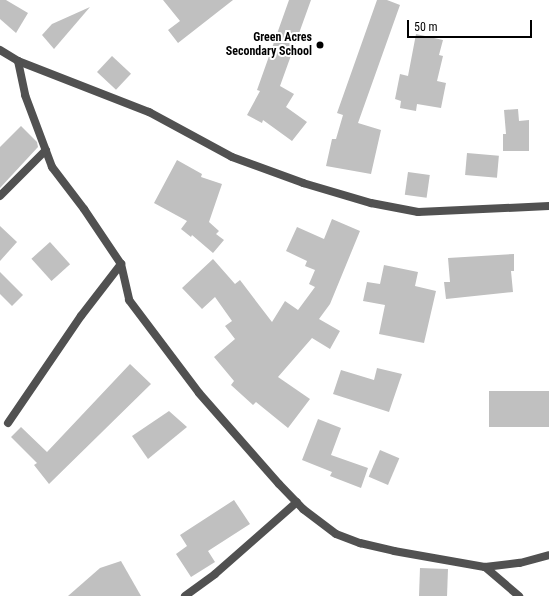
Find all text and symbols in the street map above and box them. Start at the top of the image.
scale bar [409,12,534,38]
text: 50 m [414,20,438,34]
place label: Green Acres Secondary School [226,31,312,59]
marker: Green Acres Secondary School [315,40,325,50]

